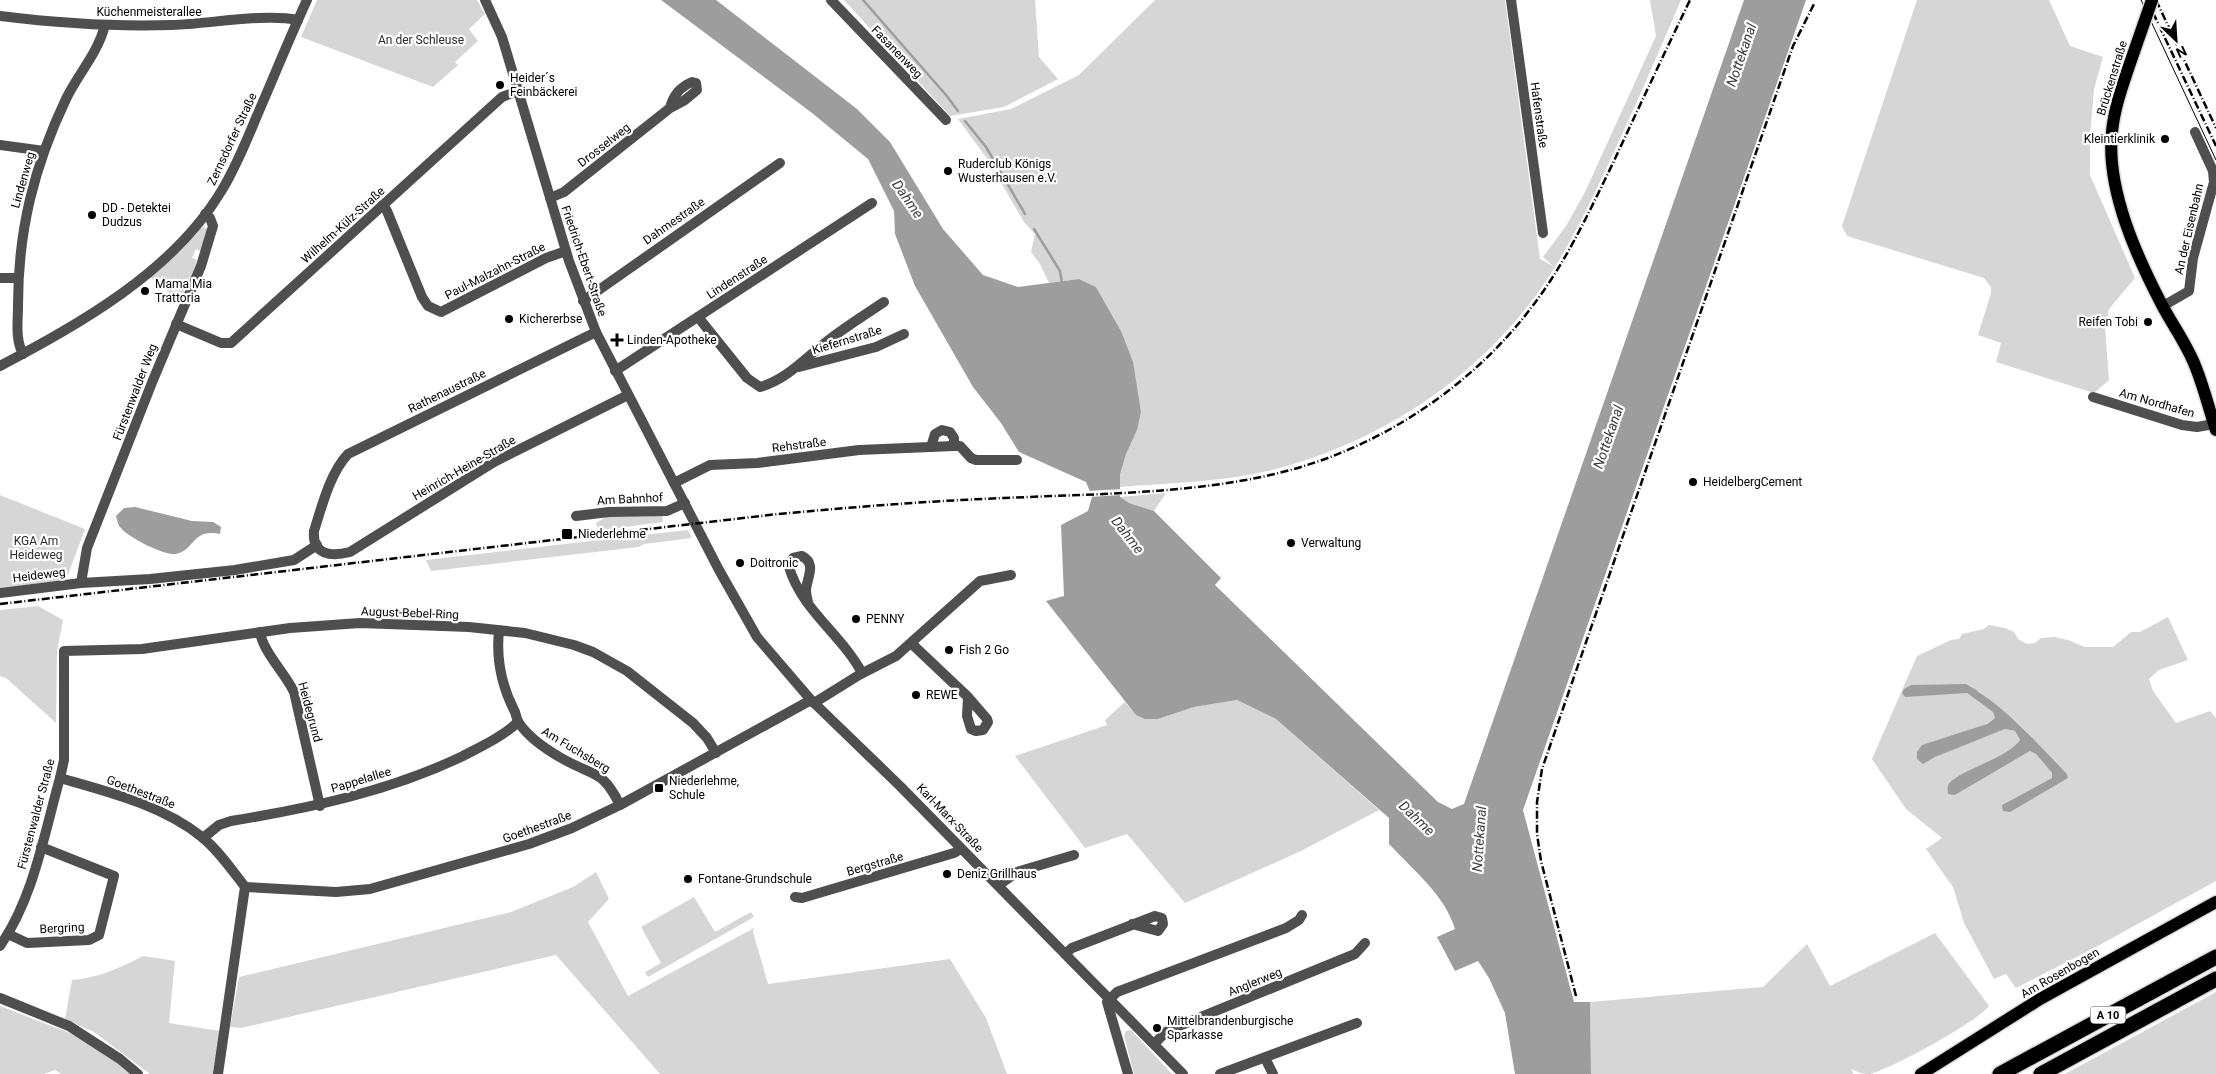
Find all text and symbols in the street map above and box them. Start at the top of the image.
street label: Küchenmeisterallee [96,5,202,19]
north arrow [2151,15,2201,65]
water label: Nottekanal [1723,21,1760,89]
street label: Fasanenweg [869,23,925,81]
park label: An der Schleuse [378,33,464,47]
street label: Brückenstraße [2094,39,2130,117]
text: N [2174,42,2189,61]
place label: Heider´s Feinbäckerei [510,71,578,99]
marker: Heider´s Feinbäckerei [494,79,506,91]
street label: Hafenstraße [1527,81,1551,149]
street label: Zernsdorfer Straße [204,91,260,187]
street label: Drosselweg [575,120,633,170]
place label: Kleintierklinik [2084,132,2156,146]
marker: Kleintierklinik [2159,133,2171,145]
street label: Lindenweg [8,150,38,210]
place label: Ruderclub Königs Wusterhausen e.V. [958,157,1057,185]
marker: Ruderclub Königs Wusterhausen e.V. [942,165,954,177]
water label: Dahme [889,177,927,221]
street label: An der Eisenbahn [2172,182,2206,276]
street label: Wilhelm-Külz-Straße [298,184,388,266]
street label: Dahmestraße [641,195,707,247]
place label: DD - Detektei Dudzus [102,201,171,229]
street label: Friedrich-Ebert-Straße [558,204,610,318]
marker: DD - Detektei Dudzus [86,209,98,221]
street label: Paul-Malzahn-Straße [442,240,548,302]
street label: Lindenstraße [704,252,770,302]
place label: Mama Mia Trattoria [155,277,212,305]
marker: Mama Mia Trattoria [139,285,151,297]
place label: Kichererbse [519,312,582,326]
marker: Kichererbse [503,313,515,325]
place label: Reifen Tobi [2078,315,2138,329]
marker: Reifen Tobi [2142,316,2154,328]
street label: Kiefernstraße [811,323,883,357]
place label: Linden-Apotheke [627,333,717,347]
marker: Linden-Apotheke [611,334,623,346]
street label: Fürstenwalder Weg [110,342,160,442]
street label: Rathenaustraße [406,366,488,416]
street label: Am Nordhafen [2118,386,2196,420]
water label: Nottekanal [1590,403,1627,471]
street label: Heinrich-Heine-Straße [410,433,518,503]
street label: Rehstraße [771,435,827,455]
place label: HeidelbergCement [1703,475,1802,489]
marker: HeidelbergCement [1687,476,1699,488]
street label: Am Bahnhof [597,490,664,508]
water label: Dahme [1108,513,1148,557]
marker: Niederlehme [560,527,574,541]
place label: Niederlehme [578,527,646,541]
park label: KGA Am Heideweg [9,534,63,562]
place label: Verwaltung [1301,536,1361,550]
marker: Verwaltung [1285,537,1297,549]
place label: Doitronic [750,556,798,570]
marker: Doitronic [734,557,746,569]
street label: Heideweg [12,565,66,585]
street label: August-Bebel-Ring [361,604,459,622]
place label: PENNY [866,612,905,626]
marker: PENNY [850,613,862,625]
place label: Fish 2 Go [959,643,1009,657]
marker: Fish 2 Go [943,644,955,656]
street label: Heidegrund [295,680,325,744]
place label: REWE [926,688,958,702]
marker: REWE [910,689,922,701]
street label: Am Fuchsberg [539,724,613,776]
street label: Fürstenwalder Straße [15,757,57,871]
street label: Pappelallee [329,764,393,796]
street label: Goethestraße [105,773,177,811]
place label: Niederlehme, Schule [669,774,739,802]
street label: Karl-Marx-Straße [914,781,986,855]
marker: Niederlehme, Schule [653,782,665,794]
water label: Dahme [1396,797,1438,839]
water label: Nottekanal [1469,805,1489,872]
street label: Goethestraße [501,808,573,846]
street label: Bergstraße [845,849,905,879]
place label: Deniz Grillhaus [957,867,1037,881]
marker: Deniz Grillhaus [941,868,953,880]
place label: Fontane-Grundschule [698,872,812,886]
marker: Fontane-Grundschule [682,873,694,885]
street label: Bergring [39,920,85,936]
street label: Am Rosenbogen [2018,945,2102,1001]
street label: Anglerweg [1226,965,1284,999]
road number: A 10 [2090,1006,2126,1024]
place label: Mittelbrandenburgische Sparkasse [1167,1014,1293,1042]
marker: Mittelbrandenburgische Sparkasse [1151,1022,1163,1034]

